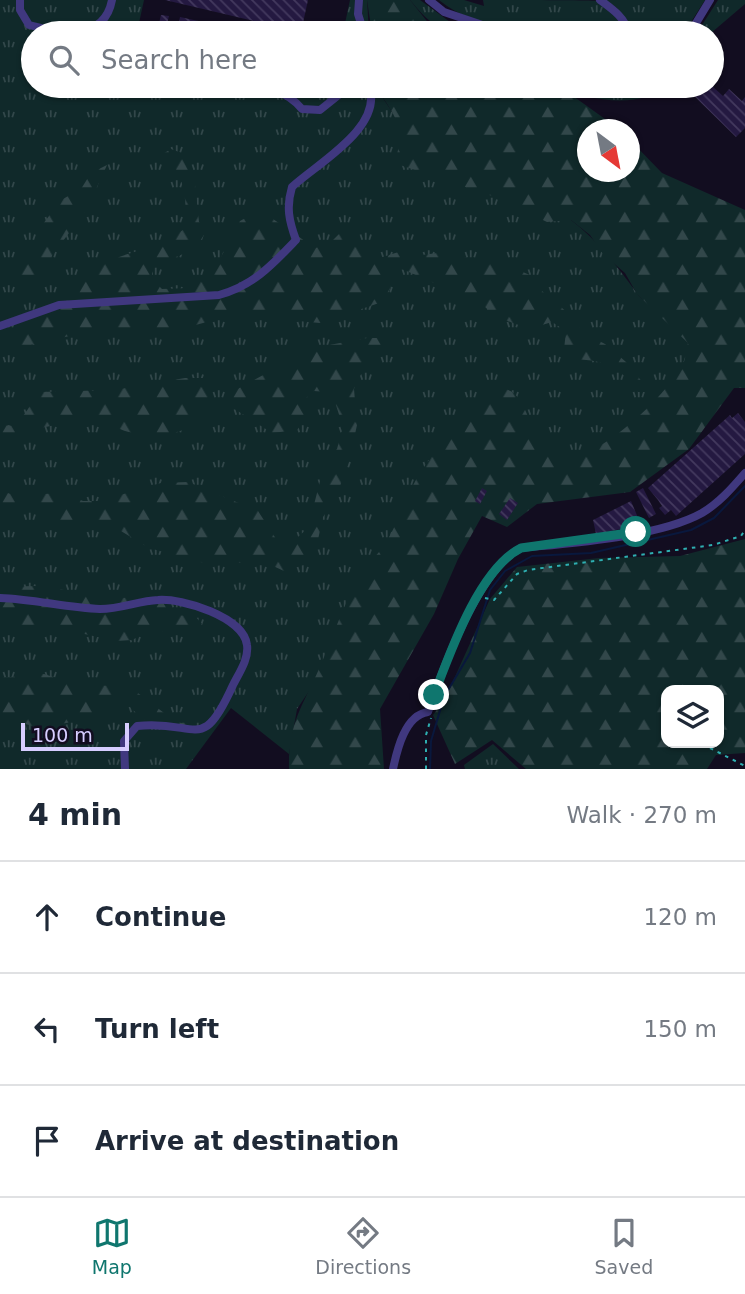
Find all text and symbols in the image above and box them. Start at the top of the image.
search box [21,21,724,98]
icon: search [45,41,83,79]
text: Search here [101,45,257,75]
north arrow [577,119,640,182]
route start [620,516,651,547]
route end [418,679,449,710]
map controls [661,685,724,748]
button: layers [661,685,724,748]
scale bar [21,720,130,752]
text: 100 m [32,724,93,746]
text: 4 min [28,797,122,832]
text: Walk · 270 m [566,802,717,828]
icon: ahead [28,898,66,936]
text: Continue [95,902,226,932]
text: 120 m [643,904,717,930]
icon: left [28,1010,66,1048]
text: Turn left [95,1014,219,1044]
text: 150 m [643,1016,717,1042]
icon: arrive [28,1122,66,1160]
text: Arrive at destination [95,1126,399,1156]
tab: Map [92,1214,132,1278]
tab: Directions [315,1214,411,1278]
tab: Saved [595,1214,653,1278]

